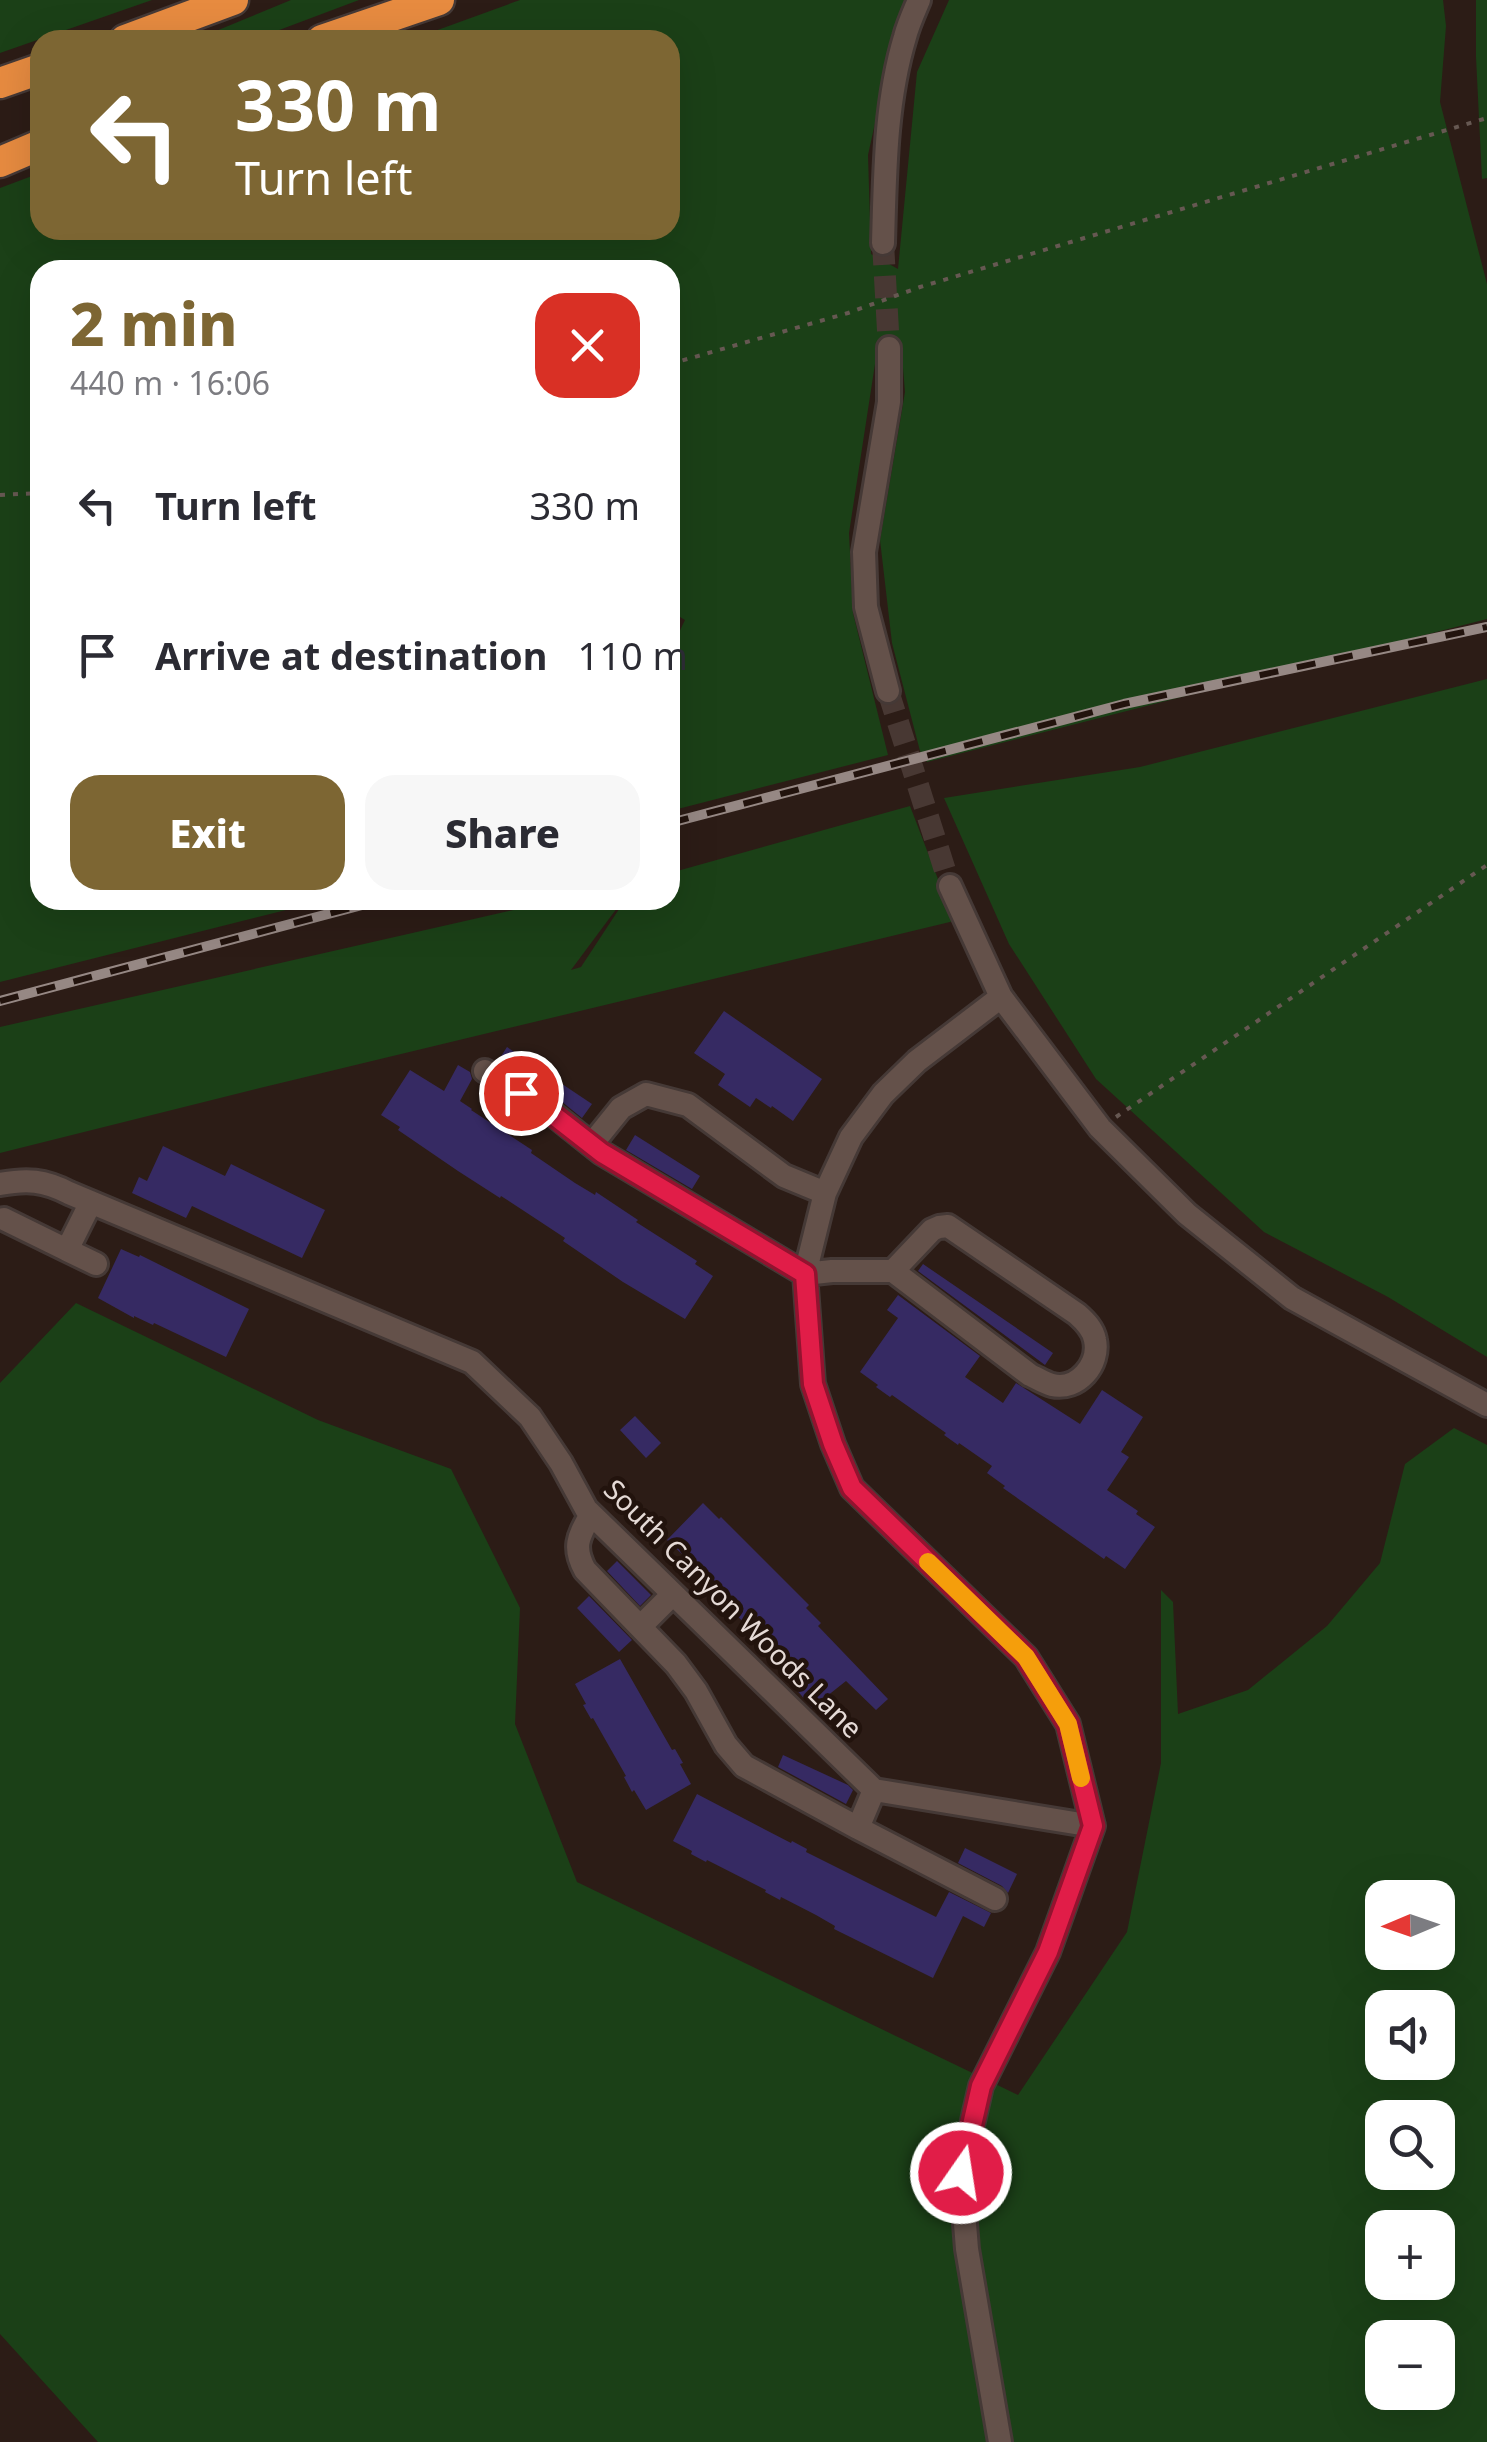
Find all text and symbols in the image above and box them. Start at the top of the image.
text: 330 m [235,56,442,152]
icon: left [70,70,200,200]
text: Turn left [235,147,412,208]
text: 2 min [70,282,238,364]
button: close [535,293,640,398]
text: 440 m · 16:06 [70,361,270,404]
icon: left [70,478,125,533]
text: Turn left [155,479,317,531]
text: 330 m [529,479,640,531]
icon: arrive [70,628,125,683]
text: Arrive at destination [155,629,547,681]
text: 110 m [577,629,688,681]
button: Exit [70,775,345,890]
button: Share [365,775,640,890]
pin [479,1051,564,1136]
icon: arrive [494,1066,549,1121]
street label: South Canyon Woods Lane [596,1470,872,1746]
north arrow [1365,1880,1455,1970]
map controls [1365,1880,1455,2410]
button: sound [1365,1990,1455,2080]
button: search [1365,2100,1455,2190]
position arrow [909,2121,1013,2225]
button: + [1365,2210,1455,2300]
button: − [1365,2320,1455,2410]

